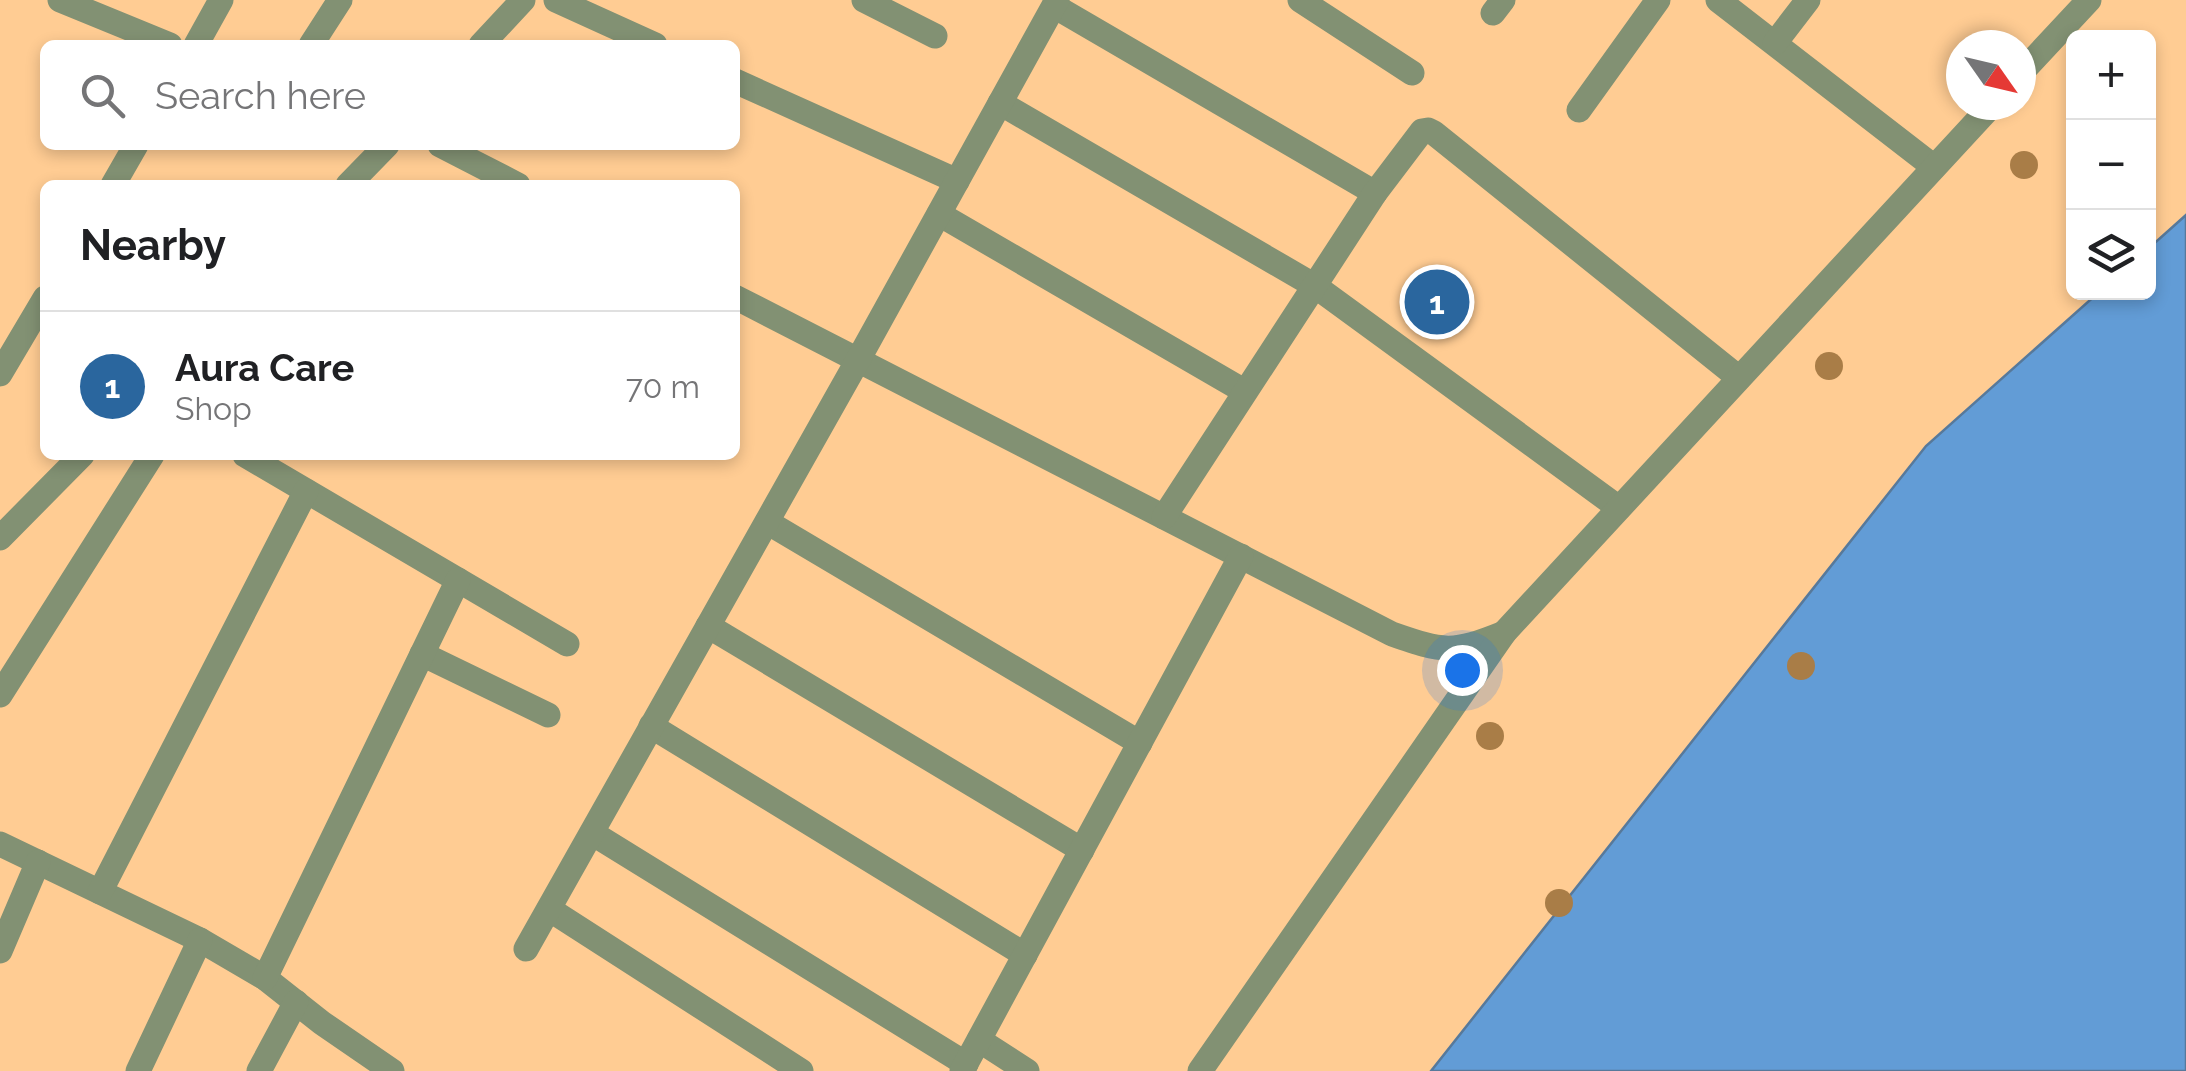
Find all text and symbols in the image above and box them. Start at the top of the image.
north arrow [1946,30,2036,120]
map controls [2066,30,2156,300]
button: + [2066,30,2156,120]
search box [40,40,740,150]
icon: search [75,68,130,123]
text: Search here [155,73,366,118]
button: − [2066,120,2156,210]
button: layers [2066,210,2156,300]
text: Nearby [80,221,226,270]
pin: 1 [1404,264,1470,340]
text: Aura Care [175,345,354,390]
text: 1 [105,368,120,405]
text: 70 m [626,368,700,405]
text: Shop [175,390,252,427]
your location [1437,645,1488,696]

